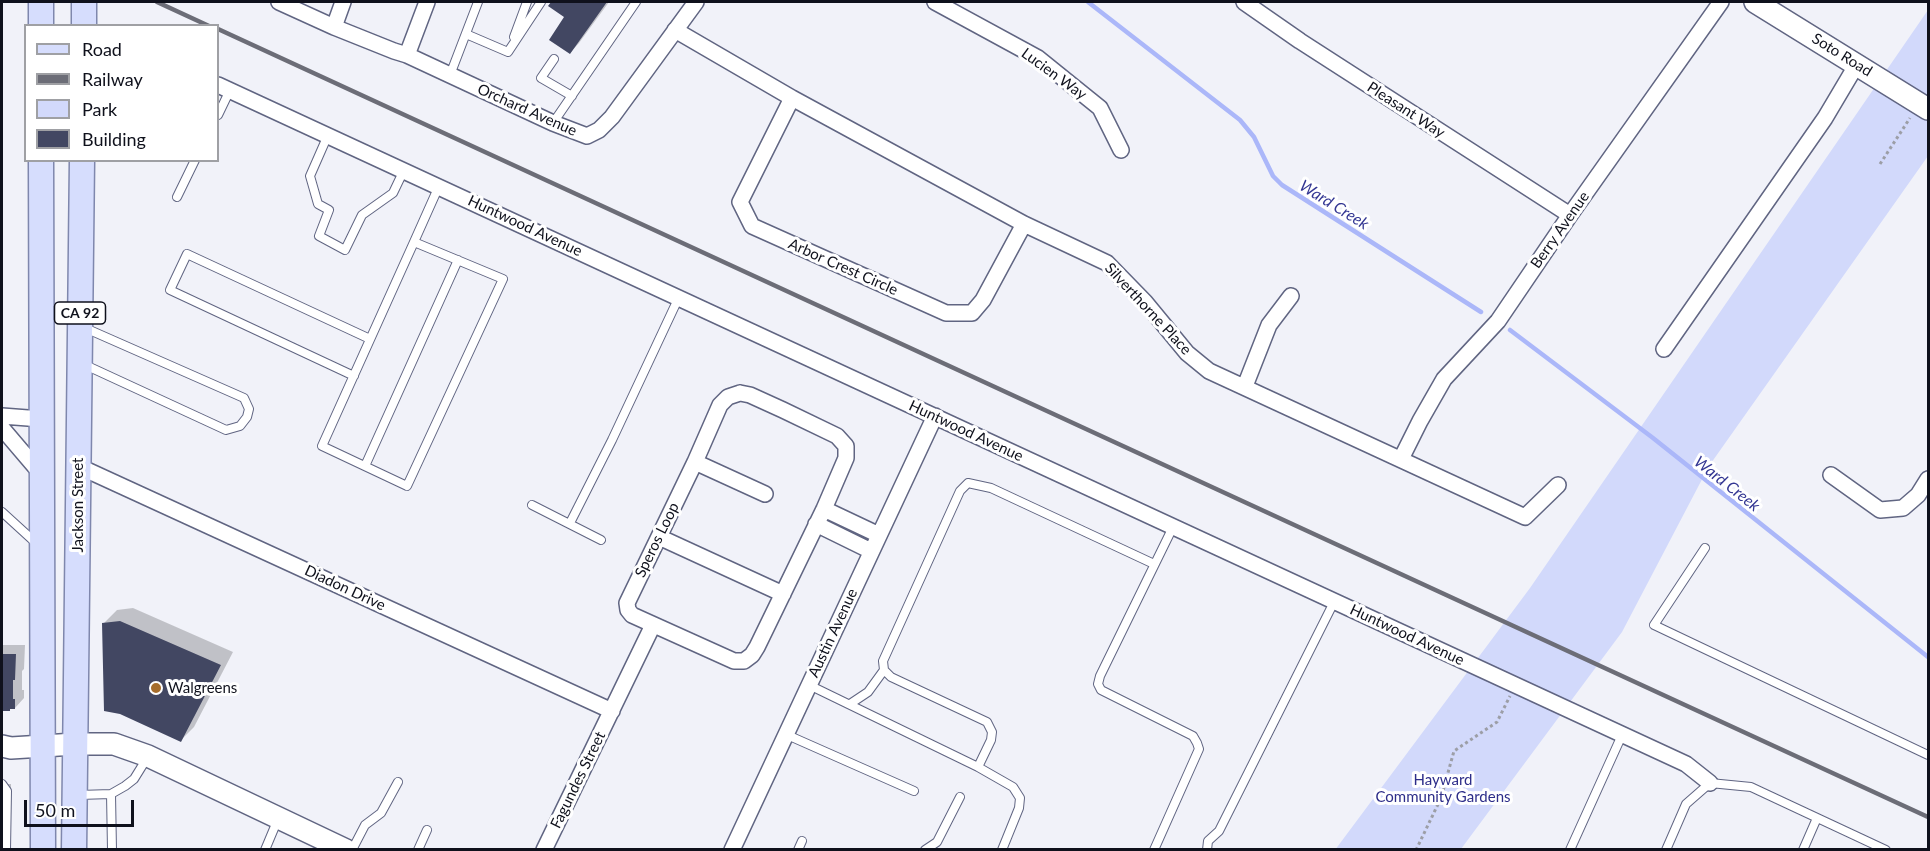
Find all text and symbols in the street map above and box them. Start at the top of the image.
legend [24,24,219,162]
street label: Soto Road [1809,30,1875,80]
text: Road [82,38,122,60]
street label: Lucien Way [1018,44,1090,104]
text: Railway [82,68,143,90]
street label: Pleasant Way [1364,78,1448,142]
street label: Orchard Avenue [474,80,580,140]
text: Park [82,98,117,120]
text: Building [82,128,146,150]
water label: Ward Creek [1296,176,1372,234]
street label: Berry Avenue [1527,188,1593,272]
street label: Huntwood Avenue [465,192,585,260]
street label: Arbor Crest Circle [785,235,901,299]
street label: Silverthorne Place [1101,259,1195,359]
road number: CA 92 [54,302,106,324]
street label: Huntwood Avenue [906,397,1026,465]
water label: Ward Creek [1690,452,1764,516]
street label: Jackson Street [69,458,87,552]
street label: Speros Loop [631,500,683,580]
street label: Diadon Drive [302,561,388,615]
street label: Austin Avenue [805,586,861,680]
street label: Huntwood Avenue [1347,601,1467,669]
place label: Walgreens [168,679,237,697]
marker: Walgreens [149,681,163,695]
street label: Fagundes Street [547,729,609,831]
park label: Hayward Community Gardens [1375,771,1511,806]
scale bar [27,788,136,826]
text: 50 m [35,799,75,821]

